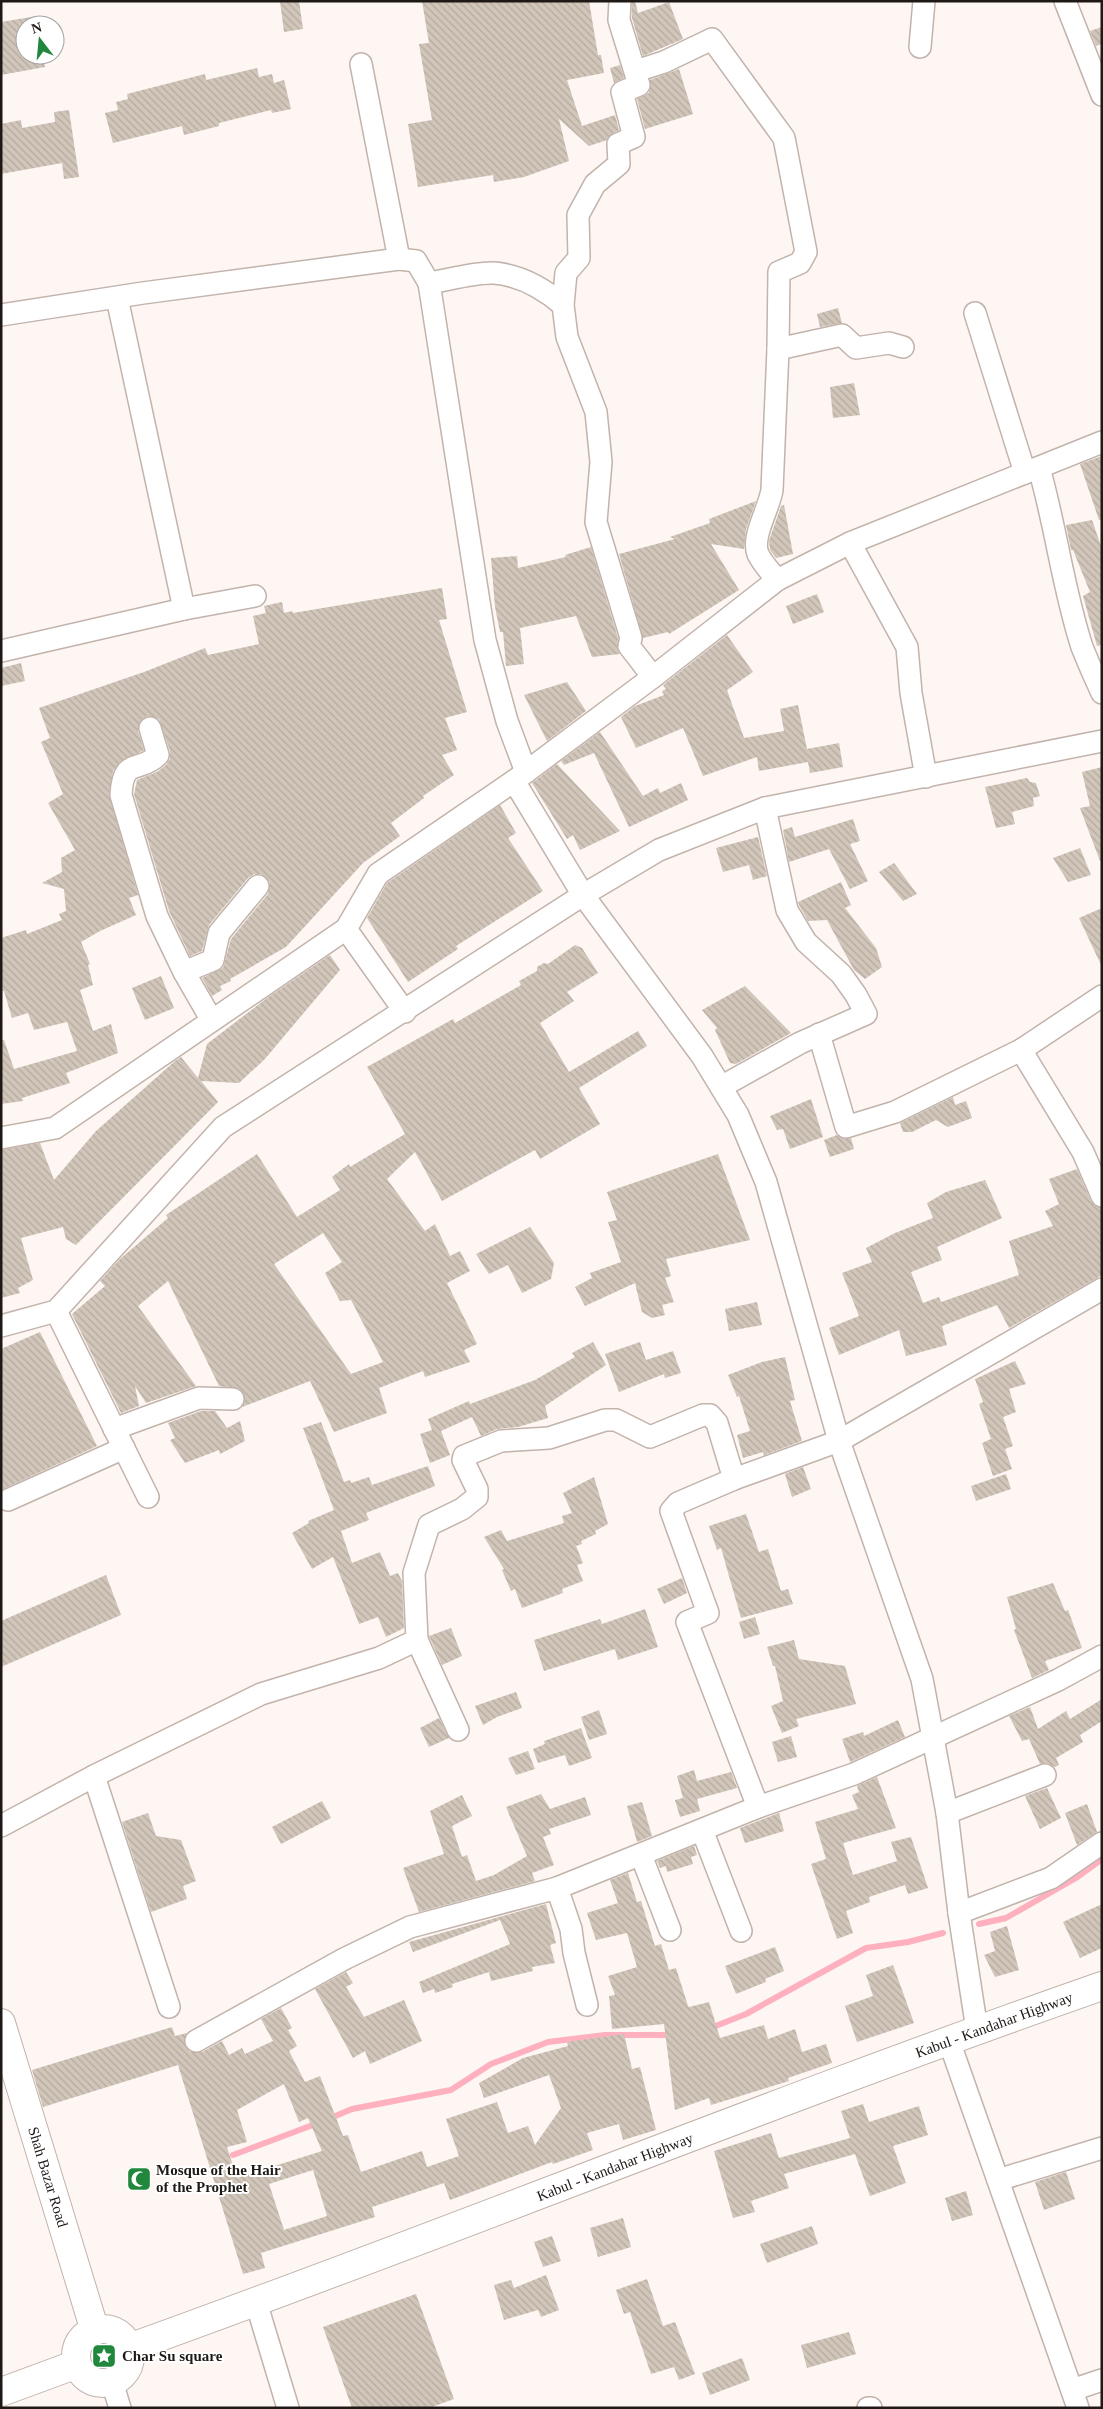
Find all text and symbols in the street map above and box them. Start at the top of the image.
north arrow [15,15,65,65]
text: N [30,19,43,37]
street label: Kabul - Kandahar Highway [913,1989,1075,2061]
street label: Shah Bazar Road [25,2125,71,2230]
street label: Kabul - Kandahar Highway [535,2130,696,2204]
place label: Mosque of the Hair of the Prophet [156,2162,281,2195]
mosque icon: Mosque of the Hair of the Prophet [126,2166,152,2192]
place icon: Char Su square [91,2343,117,2369]
place label: Char Su square [122,2348,223,2364]

